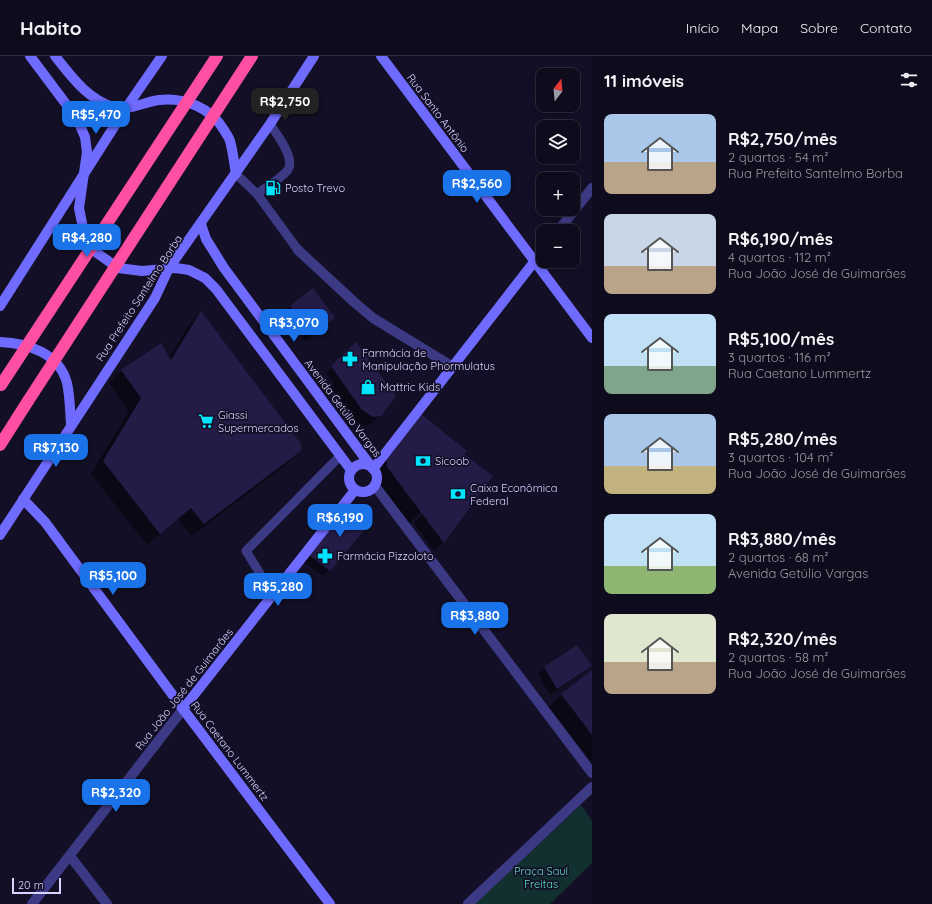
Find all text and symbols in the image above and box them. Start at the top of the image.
text: Habito [20,16,82,40]
text: Início [686,19,719,37]
text: Mapa [741,19,778,37]
text: Sobre [800,19,838,37]
text: Contato [860,19,912,37]
north arrow [536,68,580,112]
map controls [536,68,580,268]
icon: filters [898,69,920,91]
text: 11 imóveis [604,70,684,91]
street label: Rua Santo Antônio [404,71,472,155]
pin: R$2,750 [248,88,322,122]
text: R$2,750 [260,93,310,109]
pin: R$5,470 [59,101,133,135]
text: R$5,470 [71,106,121,122]
button: layers [536,120,580,164]
text: R$2,750/mês [728,128,837,149]
icon: home [636,130,684,178]
text: 2 quartos · 54 m² [728,149,828,165]
text: Rua Prefeito Santelmo Borba [728,165,903,181]
pin: R$2,560 [440,170,514,204]
button: + [536,172,580,216]
text: R$2,560 [452,175,502,191]
fuel station icon: Posto Trevo [264,179,282,197]
place label: Posto Trevo [285,181,345,195]
pin: R$4,280 [50,224,124,258]
button: − [536,224,580,268]
text: R$6,190/mês [728,228,833,249]
text: R$4,280 [62,229,112,245]
icon: home [636,230,684,278]
street label: Rua Prefeito Santelmo Borba [93,232,185,364]
text: 4 quartos · 112 m² [728,249,831,265]
text: Rua João José de Guimarães [728,265,906,281]
pin: R$3,070 [257,309,331,343]
text: R$3,070 [269,314,319,330]
text: R$5,100/mês [728,328,834,349]
icon: home [636,330,684,378]
place label: Farmácia de Manipulação Phormulatus [362,346,495,373]
text: 3 quartos · 116 m² [728,349,831,365]
pharmacy icon: Farmácia de Manipulação Phormulatus [341,350,359,368]
street label: Avenida Getúlio Vargas [302,356,384,460]
text: Rua Caetano Lummertz [728,365,871,381]
shop icon: Mattric Kids [359,378,377,396]
place label: Mattric Kids [380,380,440,394]
place label: Giassi Supermercados [218,408,299,435]
supermarket icon: Giassi Supermercados [197,412,215,430]
text: R$5,280/mês [728,428,837,449]
icon: home [636,430,684,478]
pin: R$7,130 [19,434,93,468]
text: R$7,130 [33,439,79,455]
text: 3 quartos · 104 m² [728,449,833,465]
bank icon: Sicoob [414,452,432,470]
place label: Sicoob [435,454,470,468]
text: Rua João José de Guimarães [728,465,906,481]
place label: Caixa Econômica Federal [470,481,557,508]
bank icon: Caixa Econômica Federal [449,485,467,503]
pin: R$6,190 [303,504,377,538]
text: R$6,190 [317,509,363,525]
text: R$3,880/mês [728,528,836,549]
icon: home [636,530,684,578]
pharmacy icon: Farmácia Pizzoloto [316,547,334,565]
place label: Farmácia Pizzoloto [337,549,434,563]
text: 2 quartos · 68 m² [728,549,828,565]
pin: R$5,100 [76,562,150,596]
text: Avenida Getúlio Vargas [728,565,868,581]
text: R$5,100 [89,567,137,583]
pin: R$5,280 [241,573,315,607]
text: R$5,280 [253,578,303,594]
pin: R$3,880 [438,602,512,636]
text: R$3,880 [450,607,500,623]
street label: Rua João José de Guimarães [132,625,236,753]
text: R$2,320/mês [728,628,837,649]
icon: home [636,630,684,678]
text: 2 quartos · 58 m² [728,649,828,665]
text: Rua João José de Guimarães [728,665,906,681]
street label: Rua Caetano Lummertz [188,698,272,804]
pin: R$2,320 [79,779,153,813]
text: R$2,320 [91,784,141,800]
park label: Praça Saul Freitas [514,864,568,891]
scale bar [12,876,61,895]
text: 20 m [18,878,44,892]

